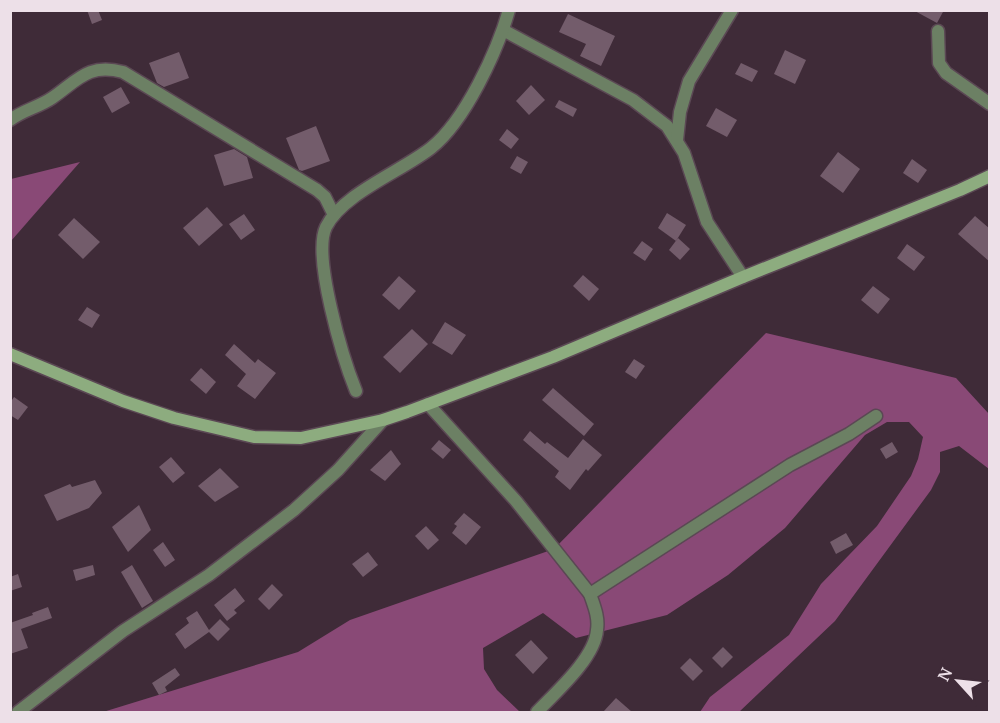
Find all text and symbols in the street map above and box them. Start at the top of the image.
north arrow [928,651,988,711]
text: N [932,664,957,685]

